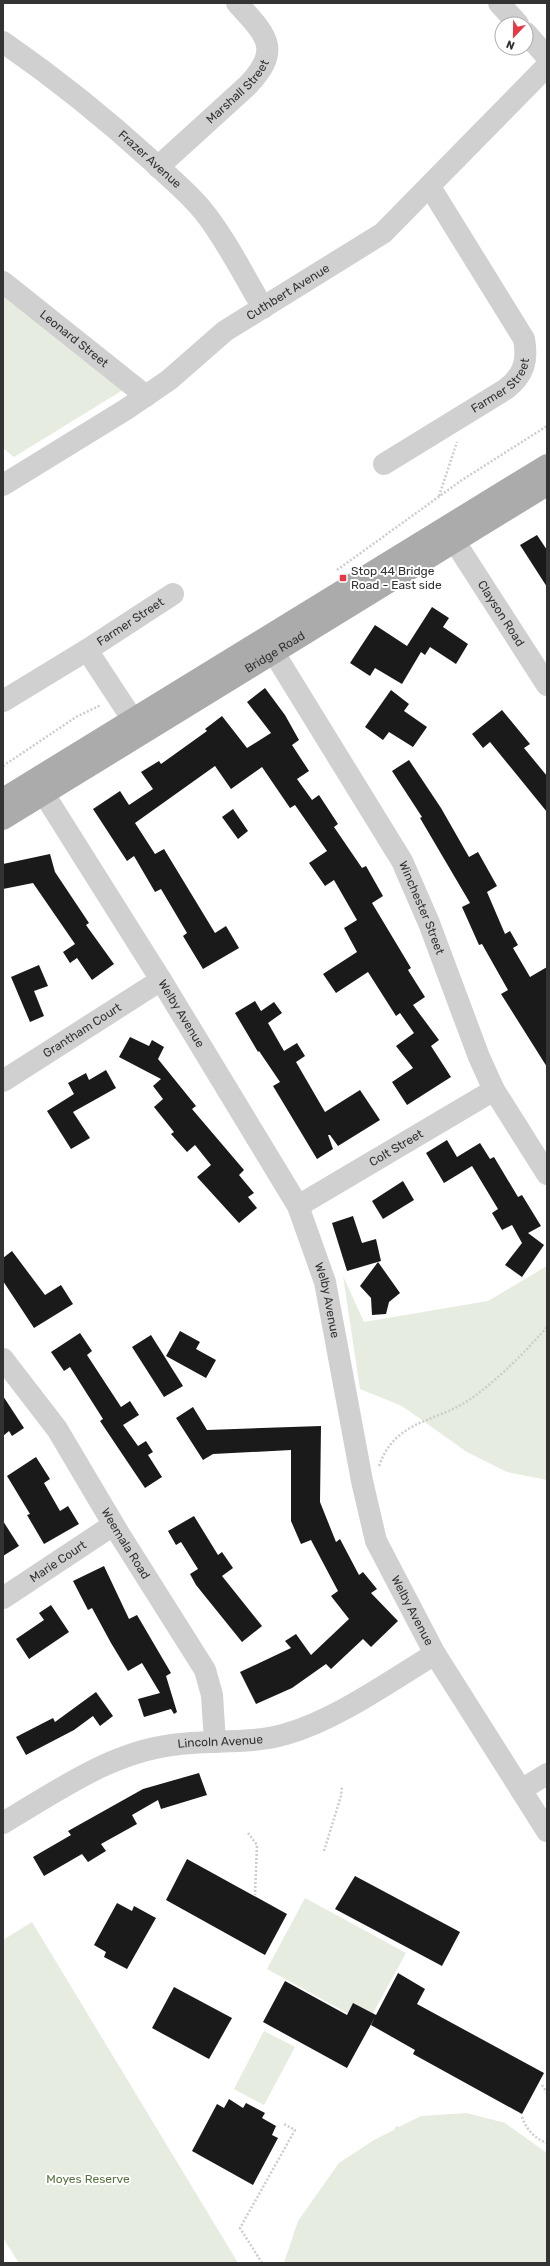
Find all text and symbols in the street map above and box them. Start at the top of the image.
north arrow [494,16,534,56]
text: N [504,37,517,52]
street label: Marshall Street [203,57,272,127]
street label: Frazer Avenue [116,127,184,191]
street label: Cuthbert Avenue [244,261,332,323]
street label: Leonard Street [37,307,111,370]
street label: Farmer Street [468,357,532,416]
place label: Stop 44 Bridge Road - East side [351,564,442,592]
marker: Stop 44 Bridge Road - East side [338,573,348,583]
street label: Clayson Road [475,578,527,649]
street label: Farmer Street [94,595,167,649]
street label: Bridge Road [242,628,307,676]
street label: Winchester Street [396,859,447,957]
street label: Welby Avenue [155,977,207,1050]
street label: Grantham Court [40,1000,124,1061]
street label: Colt Street [367,1126,426,1169]
street label: Welby Avenue [312,1261,342,1339]
street label: Weemala Road [98,1505,153,1582]
street label: Marie Court [27,1538,89,1585]
street label: Welby Avenue [388,1573,436,1648]
street label: Lincoln Avenue [177,1732,264,1751]
park label: Moyes Reserve [46,2172,130,2186]

